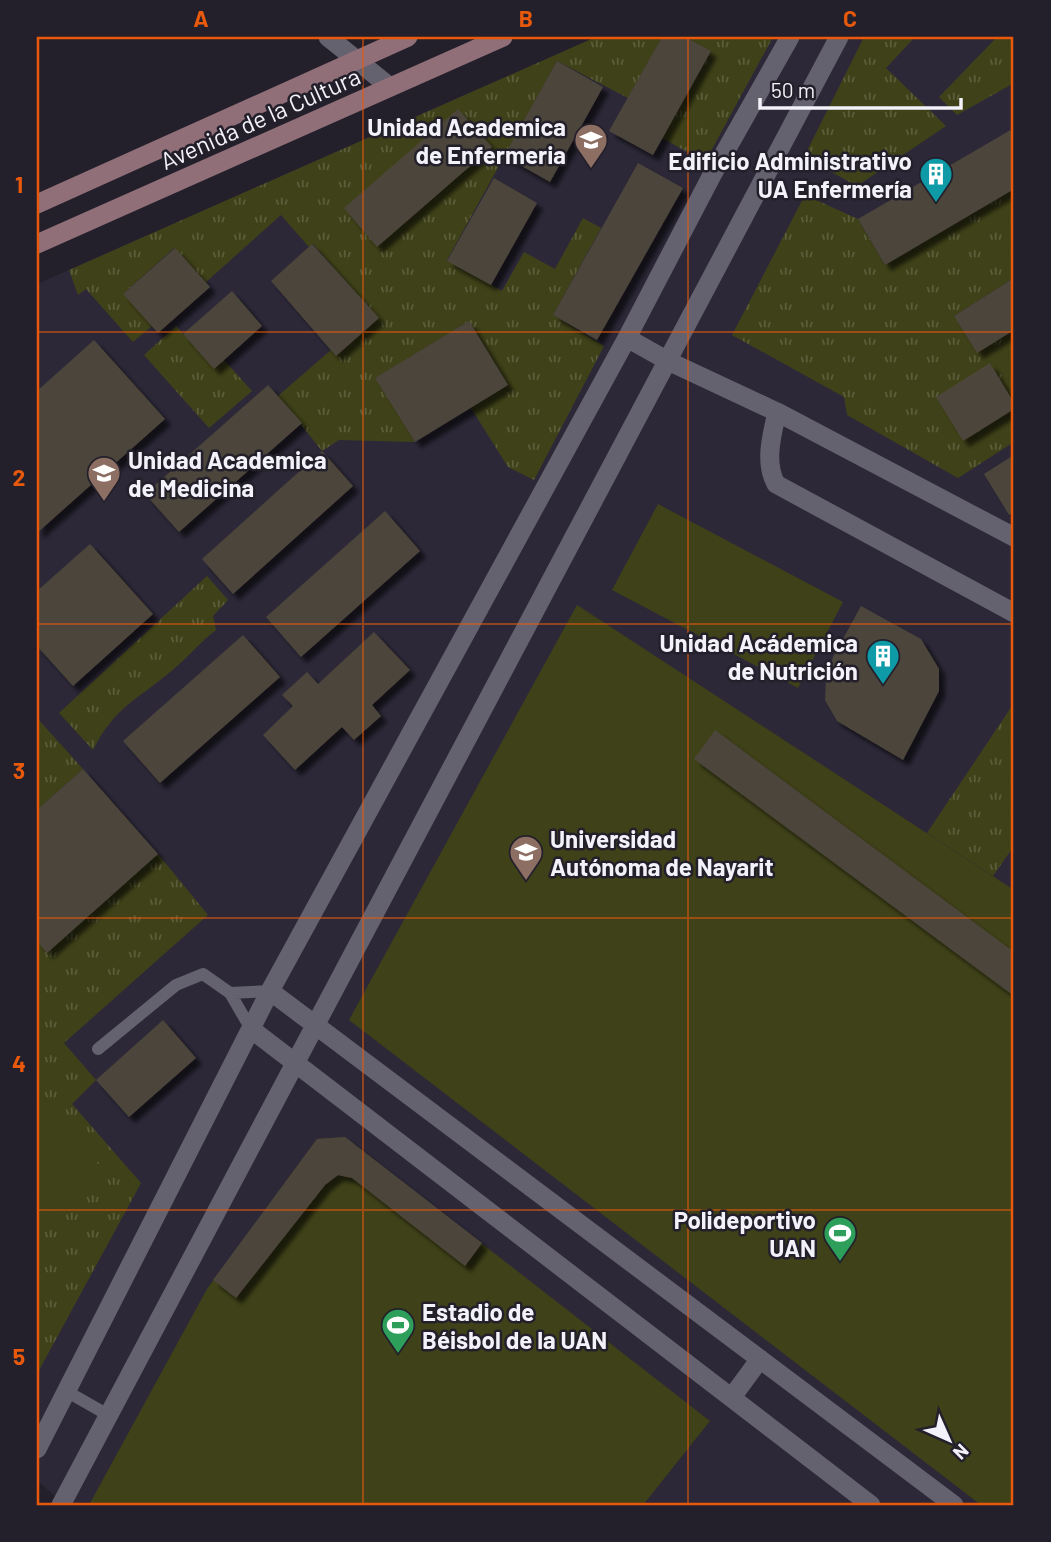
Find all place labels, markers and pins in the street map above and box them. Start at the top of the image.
place label: Unidad Academica de Enfermeria [367,112,566,169]
school or university icon: Unidad Academica de Enfermeria [572,121,610,170]
place label: Edificio Administrativo UA Enfermería [668,146,912,203]
building icon: Edificio Administrativo UA Enfermería [917,155,955,204]
place label: Unidad Academica de Medicina [128,445,327,502]
school or university icon: Unidad Academica de Medicina [85,454,123,503]
place label: Unidad Acádemica de Nutrición [659,628,858,685]
building icon: Unidad Acádemica de Nutrición [864,637,902,686]
place label: Universidad Autónoma de Nayarit [550,824,774,881]
school or university icon: Universidad Autónoma de Nayarit [507,833,545,882]
place label: Polideportivo UAN [674,1205,816,1262]
sports icon: Polideportivo UAN [821,1214,859,1263]
place label: Estadio de Béisbol de la UAN [422,1297,607,1354]
sports icon: Estadio de Béisbol de la UAN [379,1306,417,1355]

